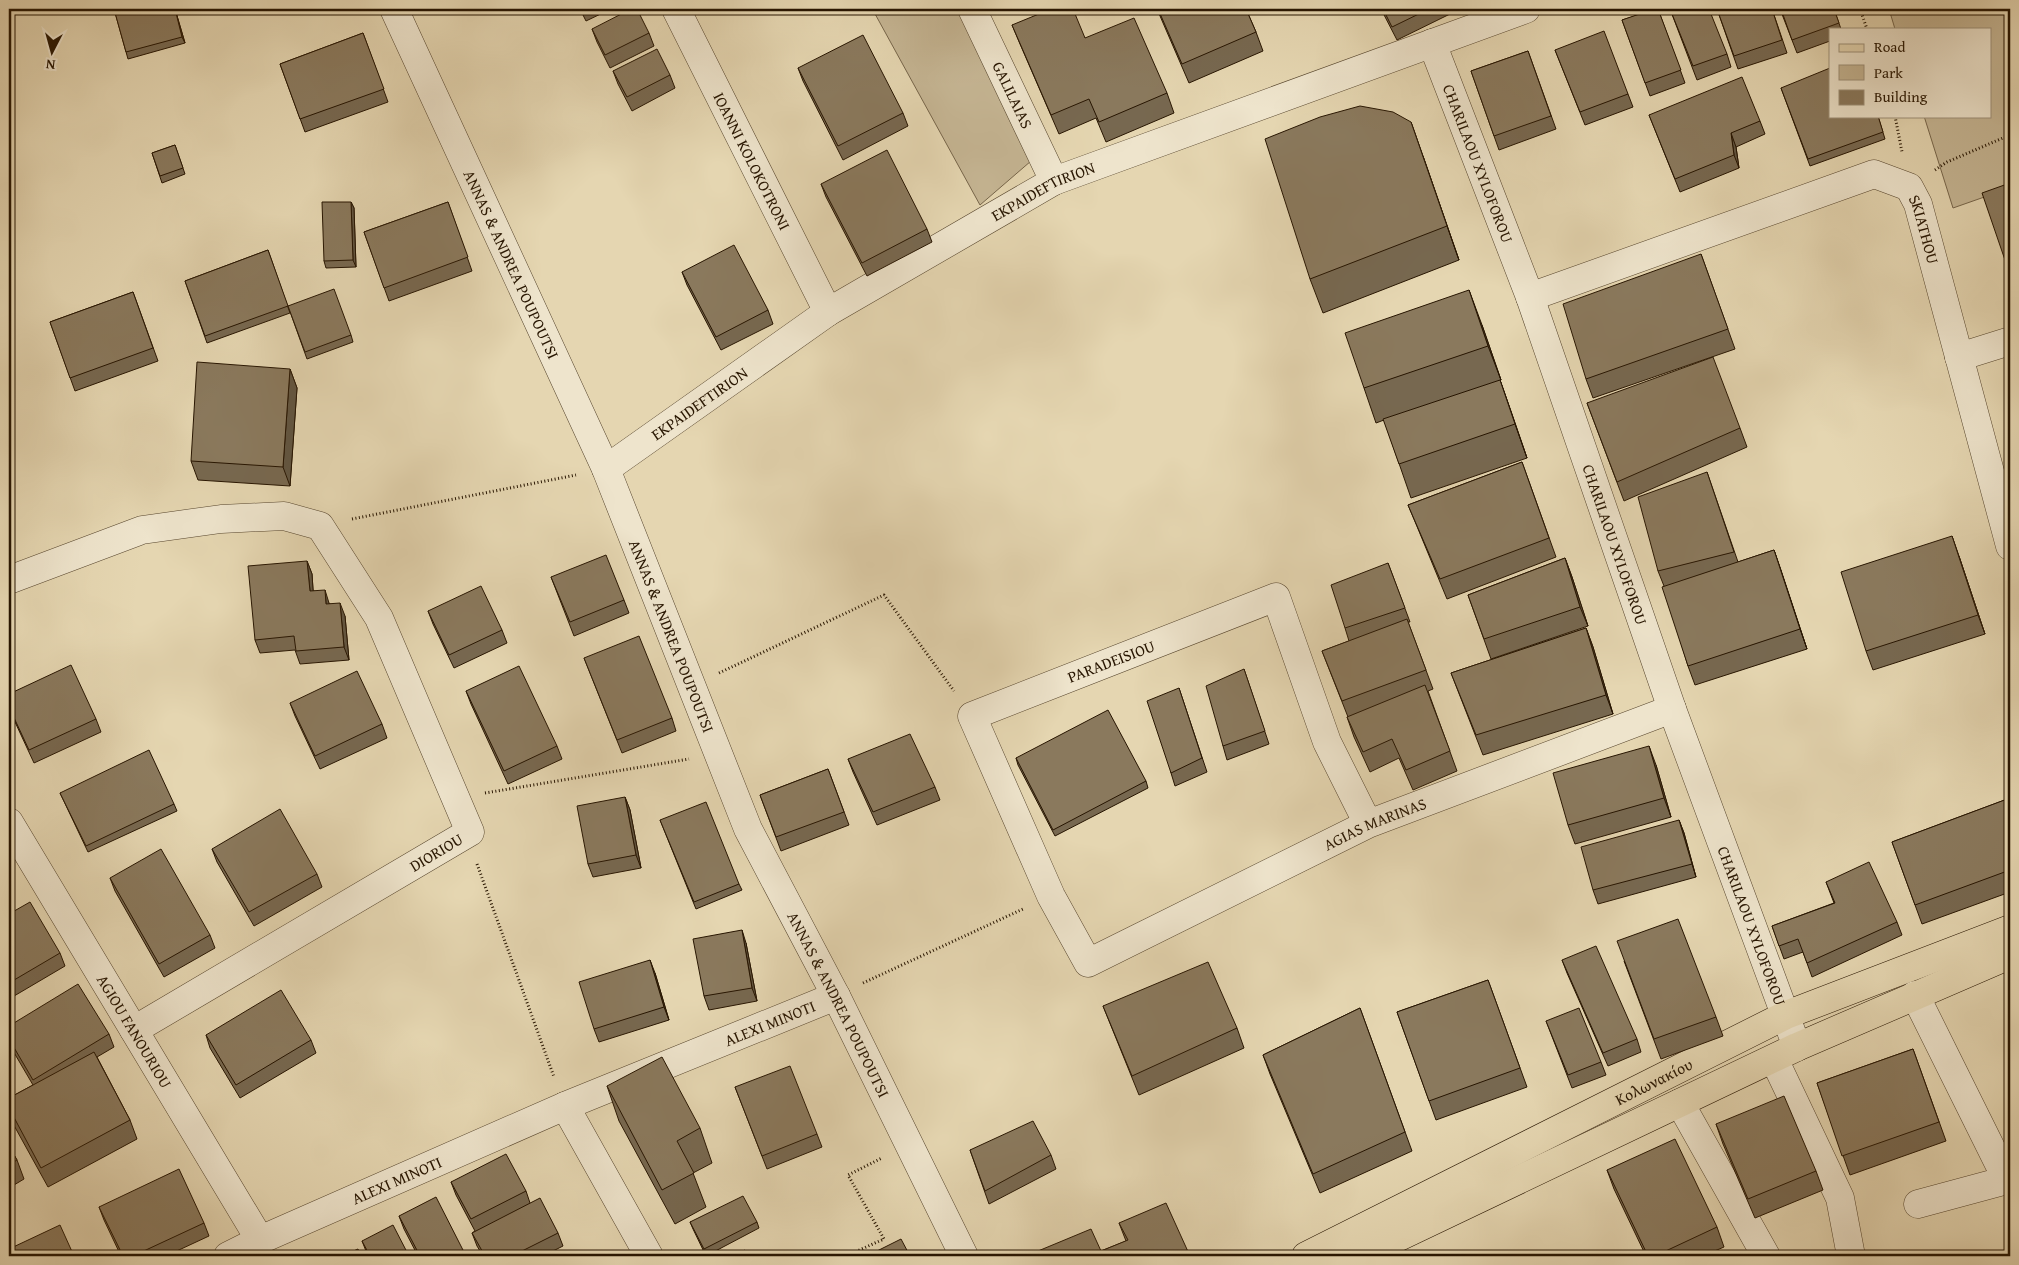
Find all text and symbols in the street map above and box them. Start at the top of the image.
north arrow [28,28,78,78]
legend [1829,28,1992,118]
text: Road [1874,36,1905,57]
text: N [44,54,56,75]
street label: GALILAIAS [987,57,1039,132]
text: Park [1874,62,1903,83]
street label: CHARILAOU XYLOFOROU [1437,81,1520,247]
text: Building [1874,86,1928,107]
street label: IOANNI KOLOKOTRONI [708,88,797,234]
street label: EKPAIDEFTIRION [987,155,1099,227]
street label: ANNAS & ANDREA POUPOUTSI [458,166,566,363]
street label: SKIATHOU [1903,190,1946,267]
street label: EKPAIDEFTIRION [646,360,753,446]
street label: CHARILAOU XYLOFOROU [1577,461,1654,628]
street label: ANNAS & ANDREA POUPOUTSI [623,536,721,736]
street label: PARADEISIOU [1064,633,1159,689]
street label: AGIAS MARINAS [1319,791,1430,856]
street label: DIORIOU [405,826,468,877]
street label: CHARILAOU XYLOFOROU [1712,843,1793,1009]
street label: ANNAS & ANDREA POUPOUTSI [781,907,896,1102]
street label: AGIOU FANOURIOU [91,970,178,1093]
street label: ALEXI MINOTI [721,994,819,1052]
street label: Κολωνακίου [1611,1052,1697,1111]
street label: ALEXI MINOTI [348,1150,446,1210]

